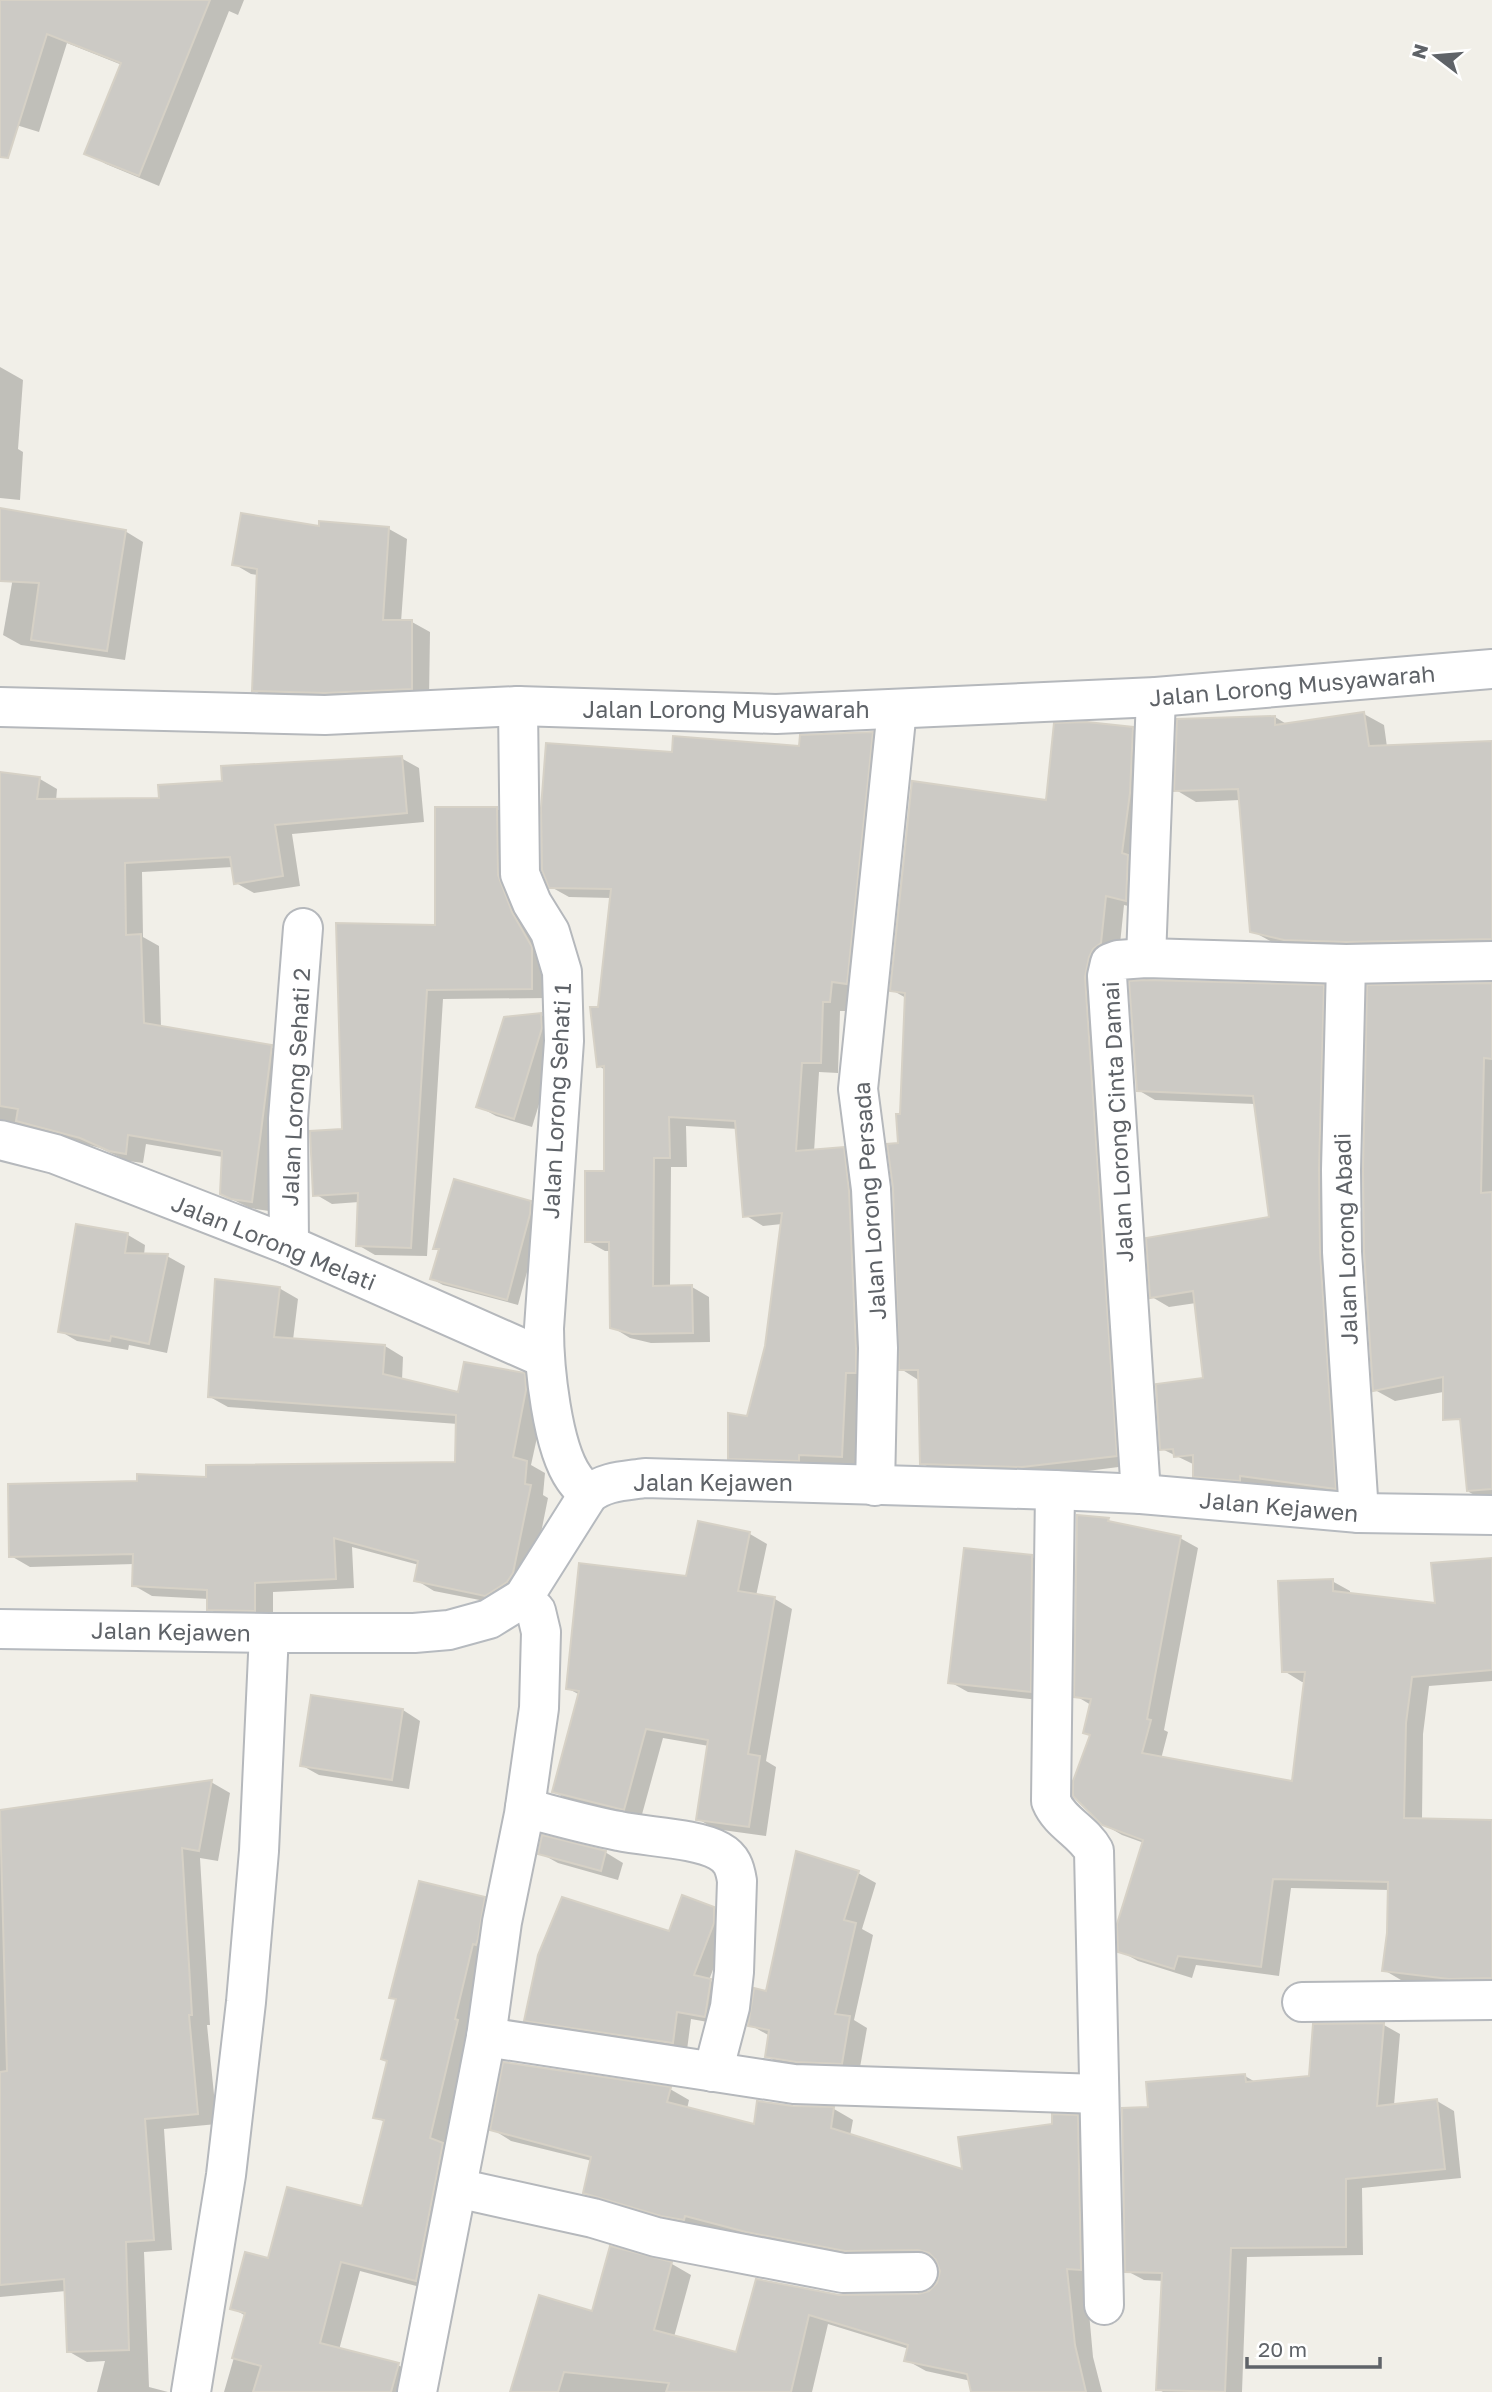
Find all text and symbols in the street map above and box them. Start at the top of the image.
north arrow [1401,21,1471,91]
text: N [1406,41,1432,61]
street label: Jalan Lorong Musyawarah [1148,659,1436,711]
street label: Jalan Lorong Musyawarah [582,695,870,723]
street label: Jalan Lorong Sehati 2 [275,967,315,1207]
street label: Jalan Lorong Cinta Damai [1096,981,1138,1263]
street label: Jalan Lorong Sehati 1 [536,982,576,1220]
street label: Jalan Lorong Persada [847,1081,891,1321]
street label: Jalan Lorong Abadi [1327,1133,1363,1345]
street label: Jalan Lorong Melati [168,1188,380,1296]
street label: Jalan Kejawen [633,1468,793,1496]
street label: Jalan Kejawen [1198,1485,1360,1527]
street label: Jalan Kejawen [91,1616,251,1646]
scale bar [1247,2326,1380,2370]
text: 20 m [1258,2336,1307,2362]

